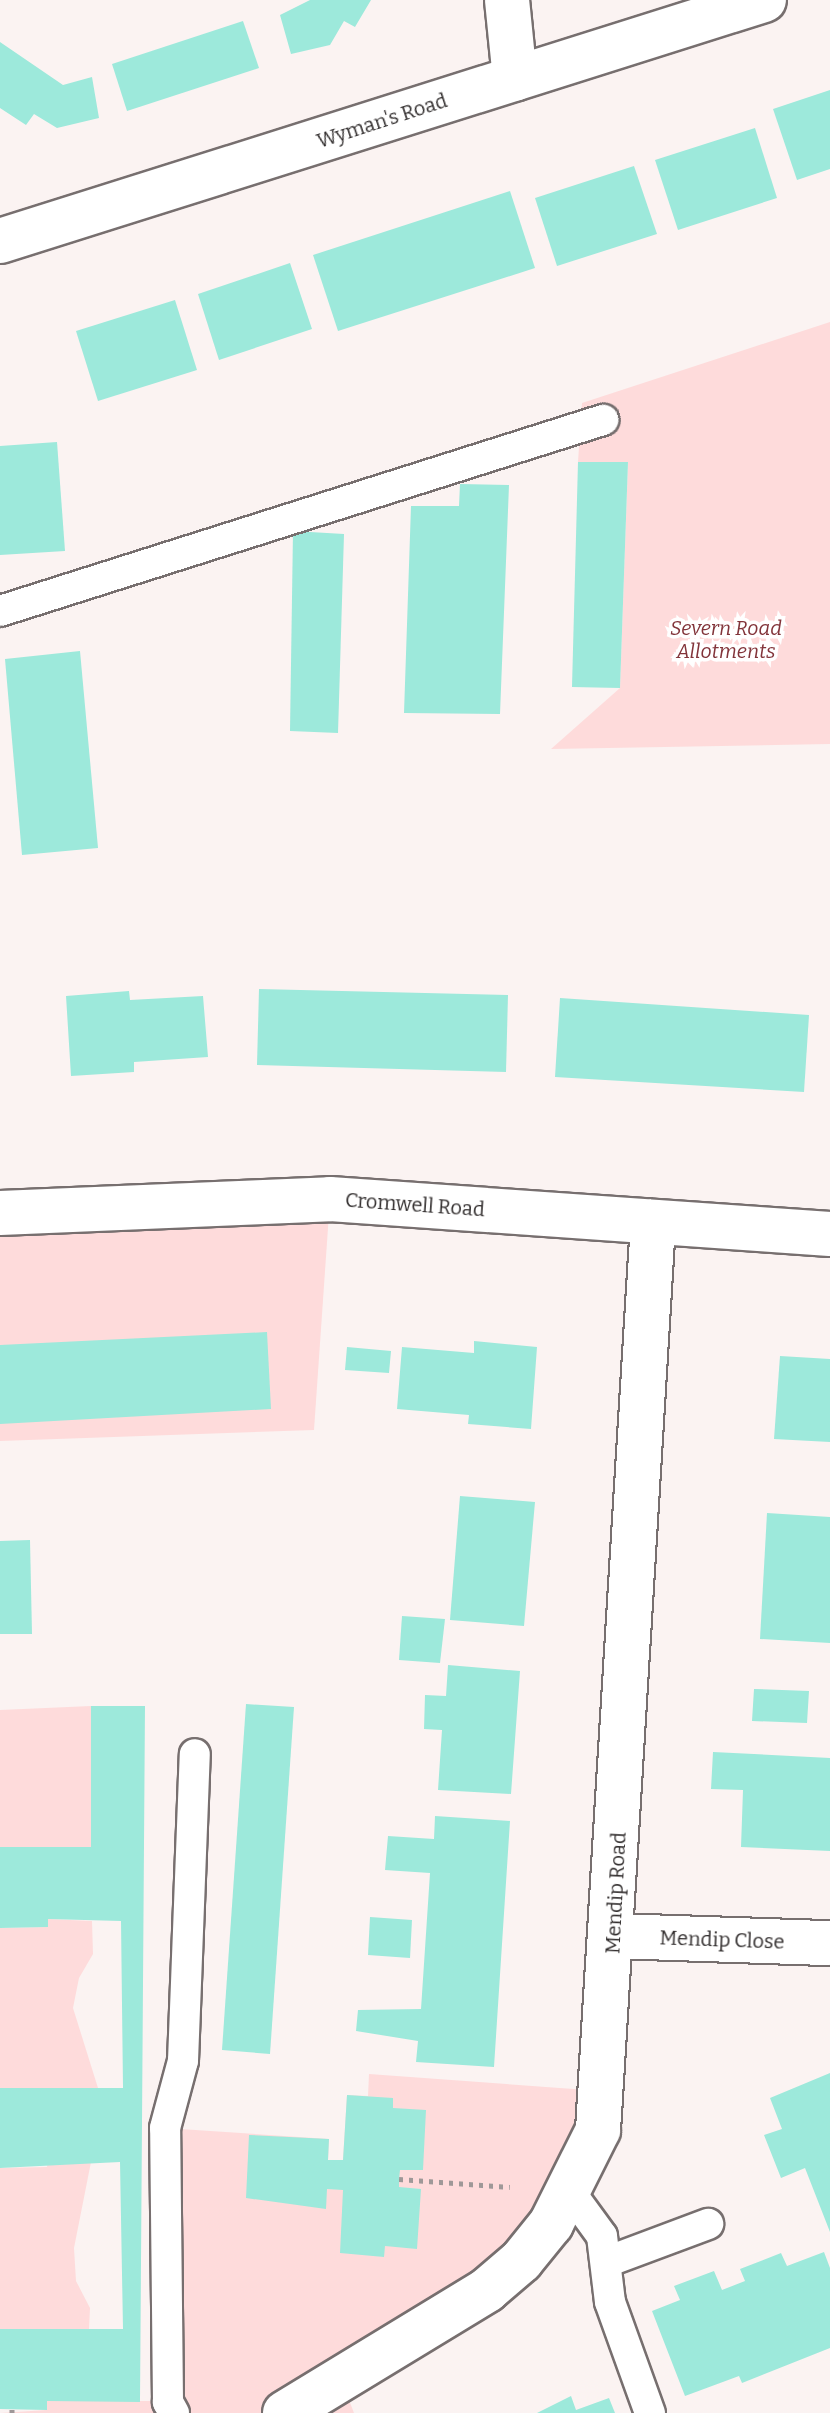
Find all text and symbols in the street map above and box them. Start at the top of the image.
street label: Wyman's Road [314,89,450,153]
park label: Severn Road Allotments [670,617,782,664]
street label: Cromwell Road [344,1188,486,1222]
street label: Mendip Road [601,1832,631,1954]
street label: Mendip Close [659,1926,785,1954]

